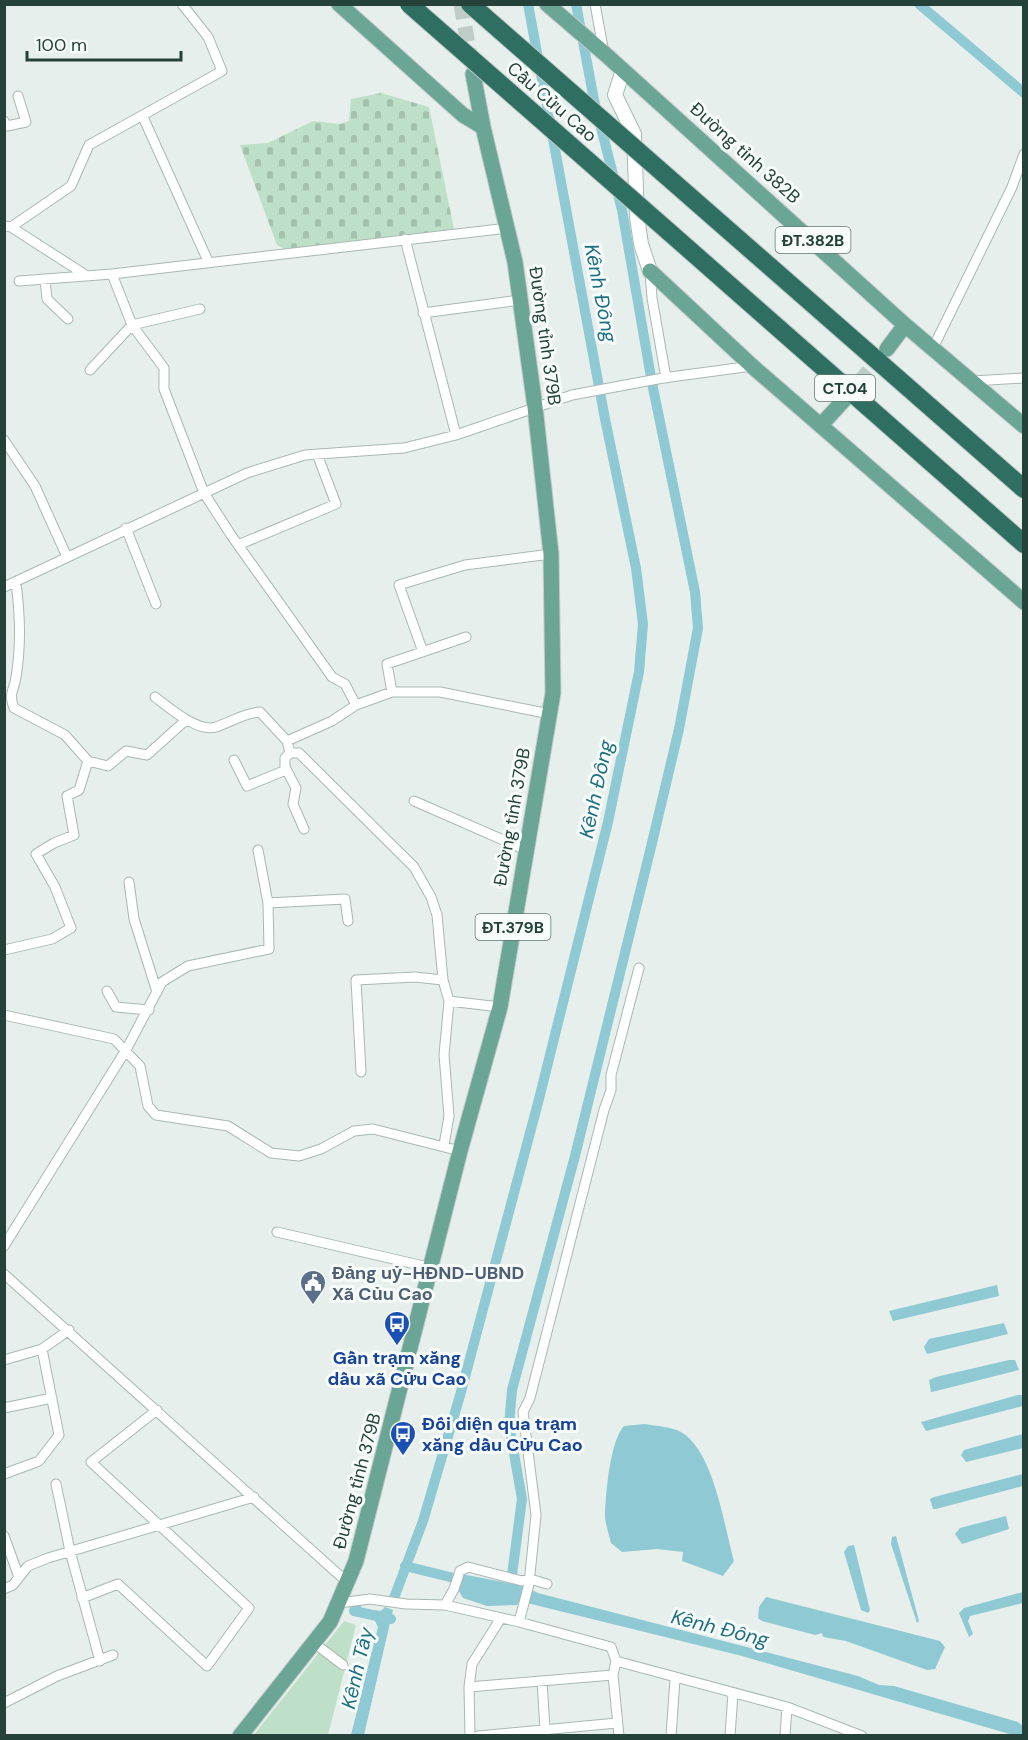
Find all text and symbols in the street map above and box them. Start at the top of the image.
scale bar [27,24,182,62]
text: 100 m [36,33,87,57]
street label: Cầu Cửu Cao [502,56,602,148]
street label: Đường tỉnh 382B [685,97,805,209]
road number: ĐT.382B [776,227,850,253]
water label: Kênh Đông [579,242,623,345]
street label: Đường tỉnh 379B [523,265,567,407]
road number: CT.04 [815,375,875,401]
water label: Kênh Đông [573,737,619,840]
street label: Đường tỉnh 379B [488,746,536,888]
road number: ĐT.379B [476,914,550,940]
place label: Đảng uỷ-HĐND-UBND Xã Củu Cao [332,1261,524,1306]
public building icon: Đảng uỷ-HĐND-UBND Xã Củu Cao [298,1268,328,1306]
bus stop icon: Gần trạm xăng dầu xã Cửu Cao [382,1309,412,1347]
place label: Gần trạm xăng dầu xã Cửu Cao [328,1346,466,1391]
street label: Đường tỉnh 379B [327,1410,387,1552]
place label: Đối diện qua trạm xăng dầu Cửu Cao [422,1412,583,1457]
bus stop icon: Đối diện qua trạm xăng dầu Cửu Cao [388,1419,418,1457]
water label: Kênh Đông [668,1603,772,1653]
water label: Kênh Tây [335,1624,379,1711]

